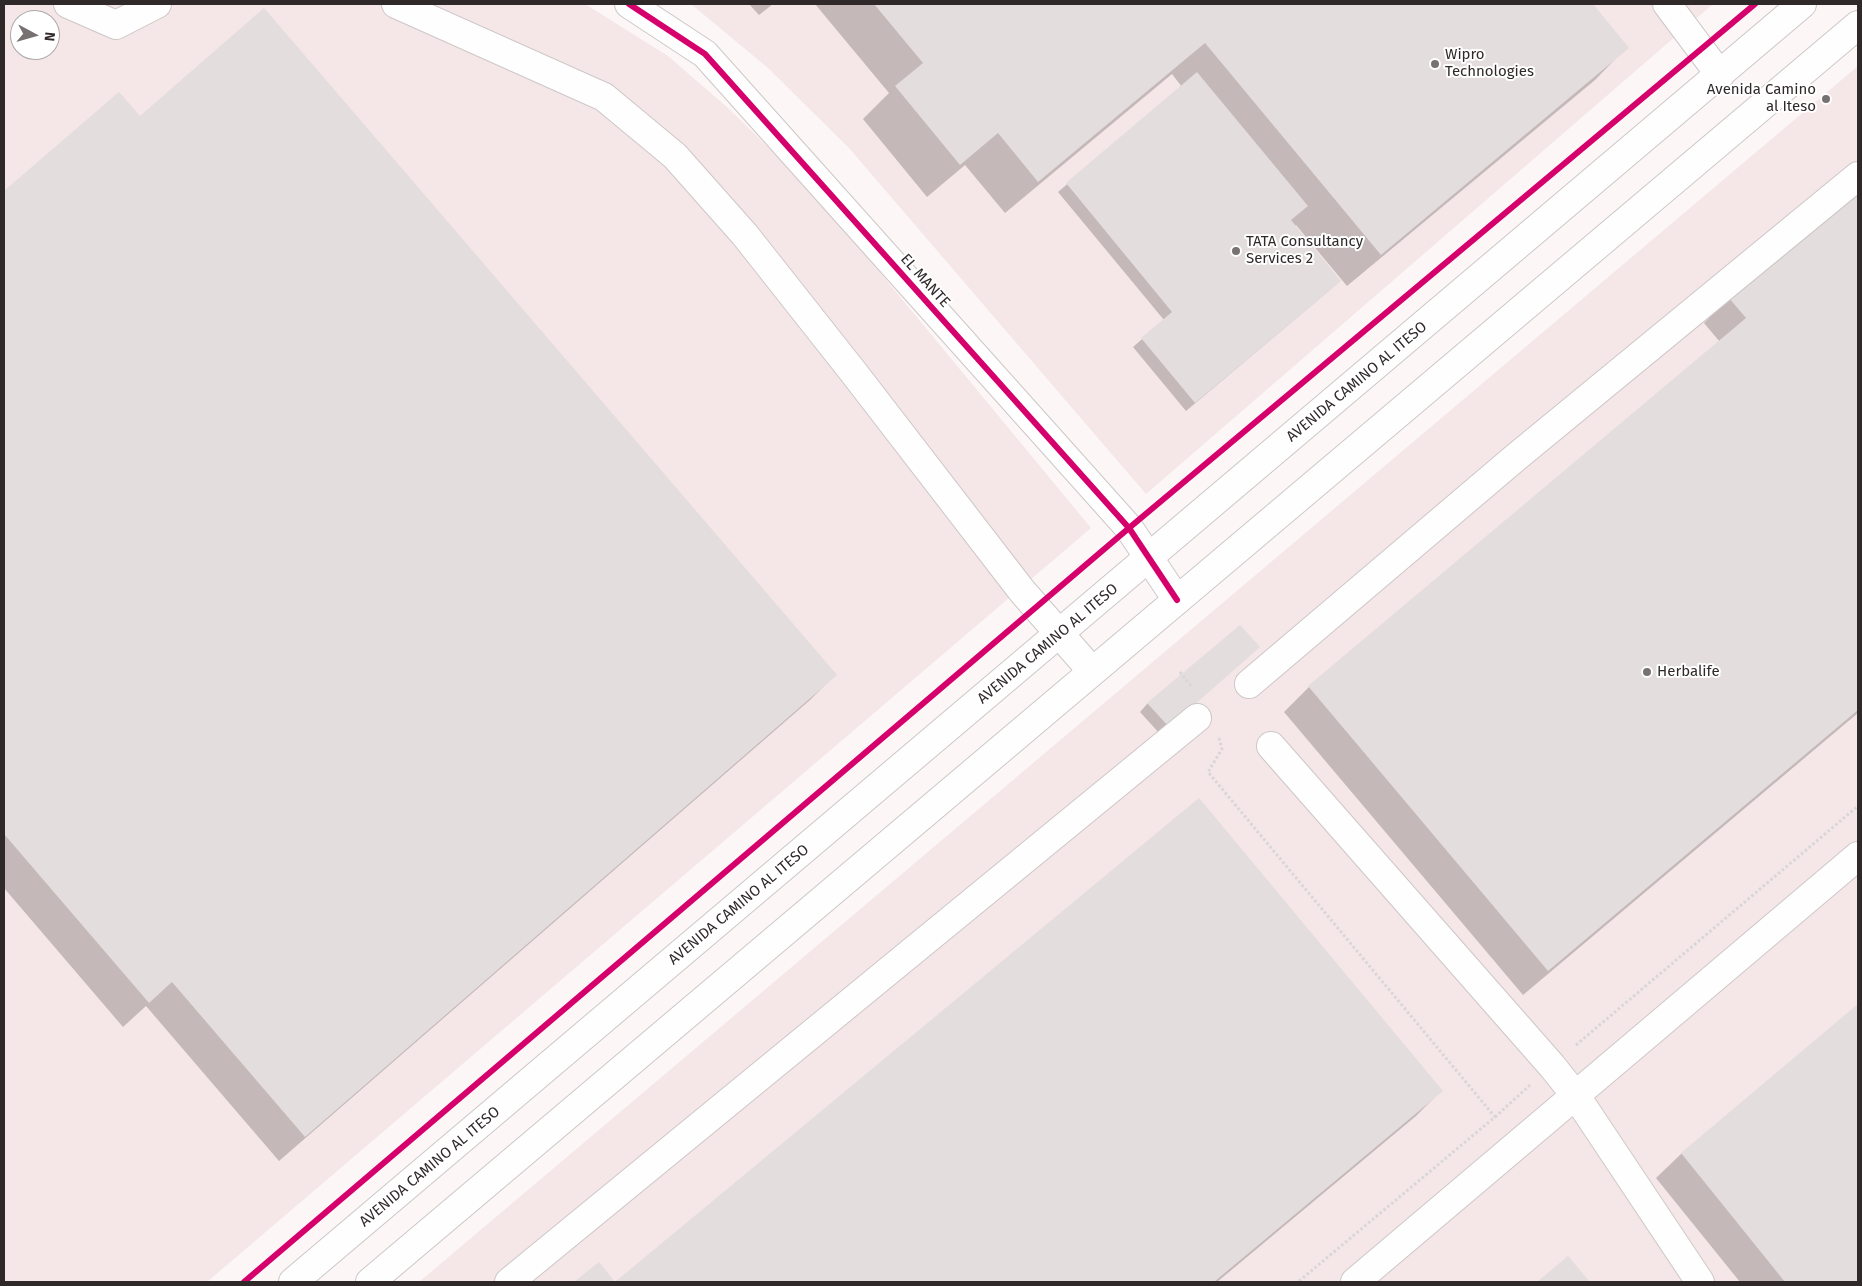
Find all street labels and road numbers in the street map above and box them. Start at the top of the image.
street label: EL MANTE [896,251,954,311]
street label: AVENIDA CAMINO AL ITESO [1283,318,1431,446]
street label: AVENIDA CAMINO AL ITESO [974,580,1122,708]
street label: AVENIDA CAMINO AL ITESO [665,841,813,969]
street label: AVENIDA CAMINO AL ITESO [356,1103,504,1231]

